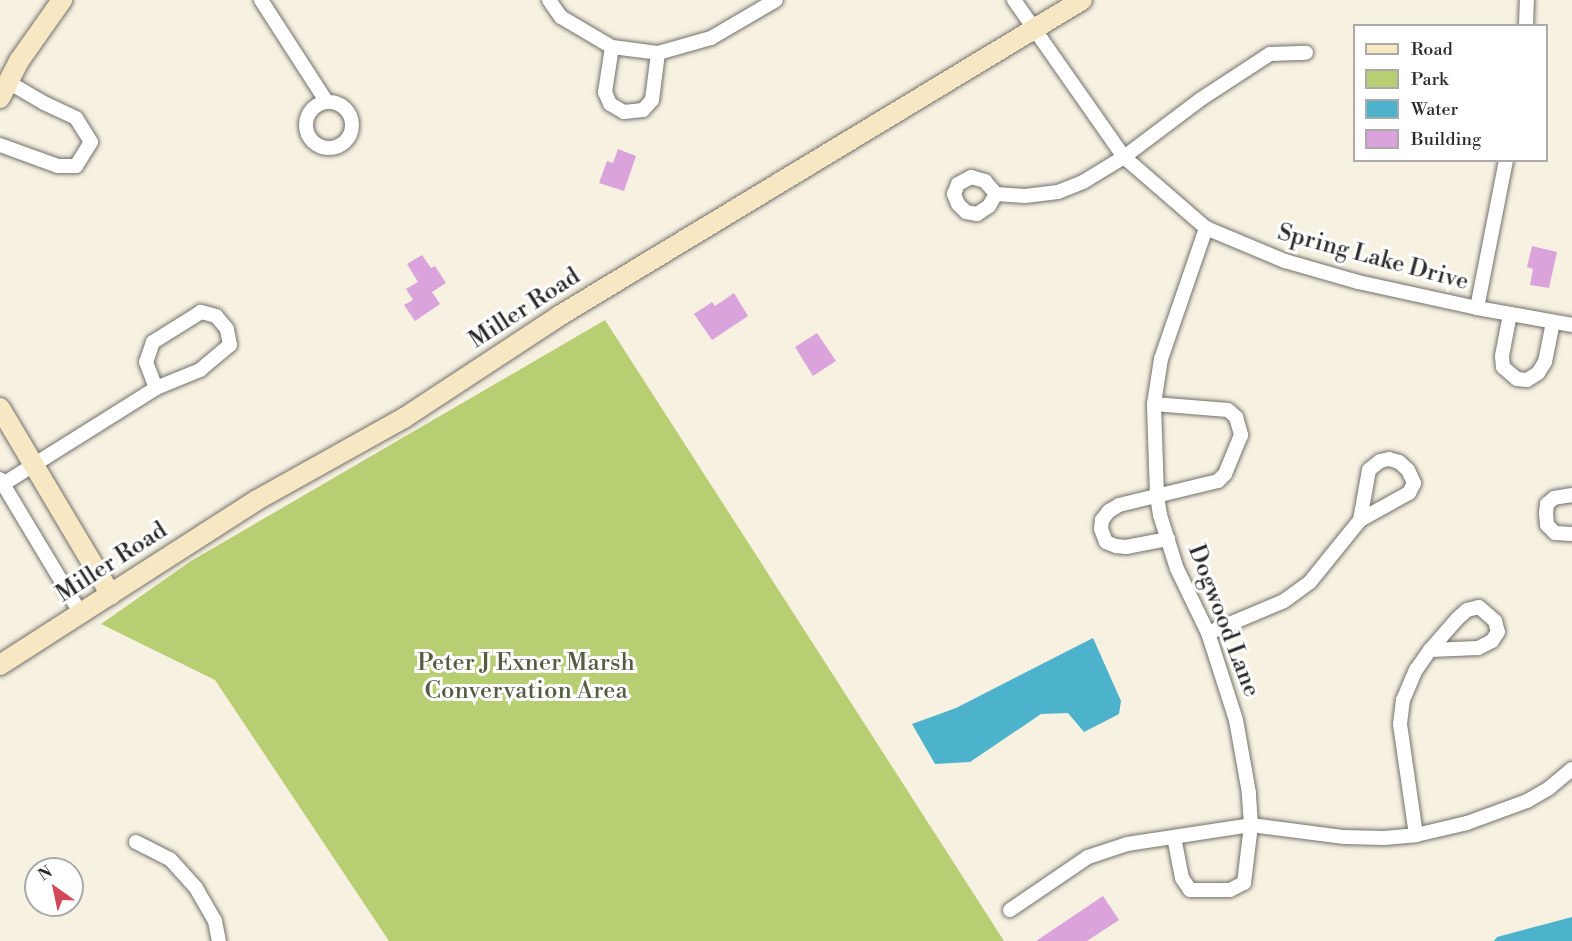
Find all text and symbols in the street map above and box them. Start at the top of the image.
legend [1353,24,1548,162]
text: Road [1411,38,1453,61]
text: Park [1411,68,1448,91]
text: Water [1411,98,1458,121]
text: Building [1411,128,1481,151]
street label: Spring Lake Drive [1274,219,1472,297]
street label: Miller Road [464,262,586,356]
street label: Miller Road [51,516,173,610]
street label: Dogwood Lane [1181,541,1265,701]
park label: Peter J Exner Marsh Convervation Area [417,650,635,706]
north arrow [24,857,84,917]
text: N [35,862,56,885]

